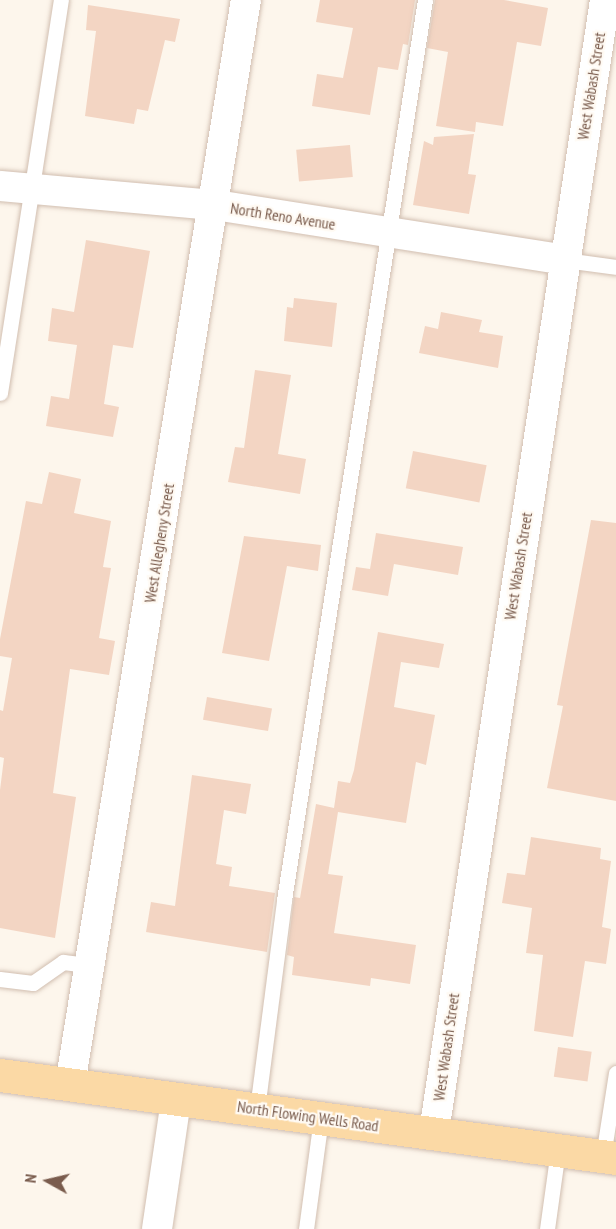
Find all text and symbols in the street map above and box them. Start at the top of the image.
street label: West Wabash Street [573,31,609,141]
street label: North Reno Avenue [229,198,337,234]
street label: West Allegheny Street [140,481,178,605]
street label: West Wabash Street [500,511,536,621]
street label: West Wabash Street [429,992,463,1102]
street label: North Flowing Wells Road [236,1097,380,1135]
north arrow [18,1151,78,1211]
text: N [20,1173,41,1184]

